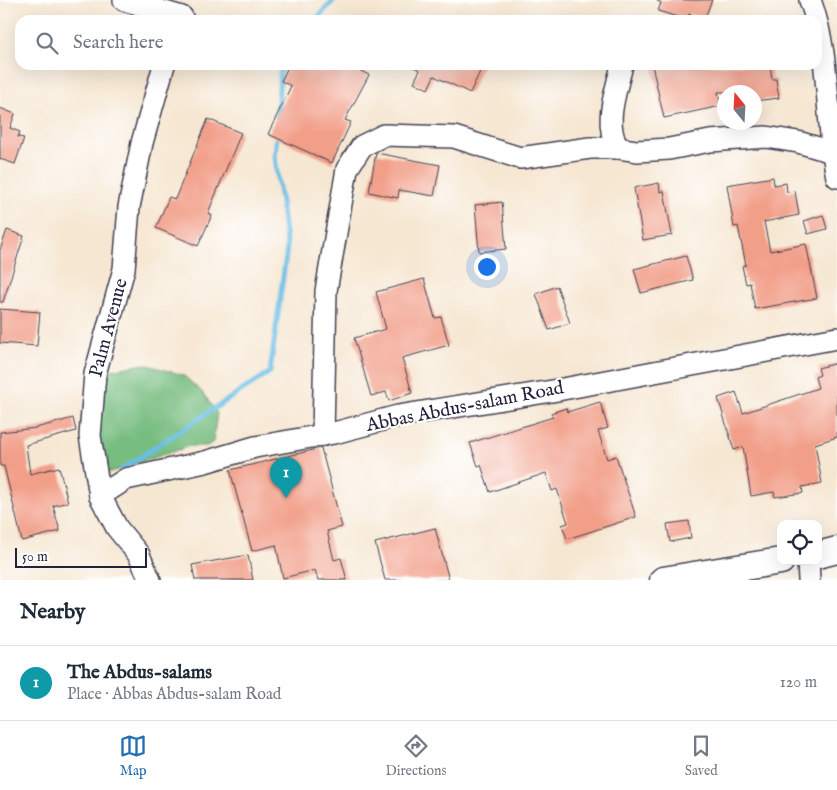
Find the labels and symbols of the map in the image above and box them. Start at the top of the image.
north arrow [717,85,762,130]
your location [474,254,500,280]
street label: Palm Avenue [84,276,134,380]
street label: Abbas Abdus-salam Road [363,376,567,438]
pin: 1 [270,457,302,498]
scale bar [15,545,148,568]

